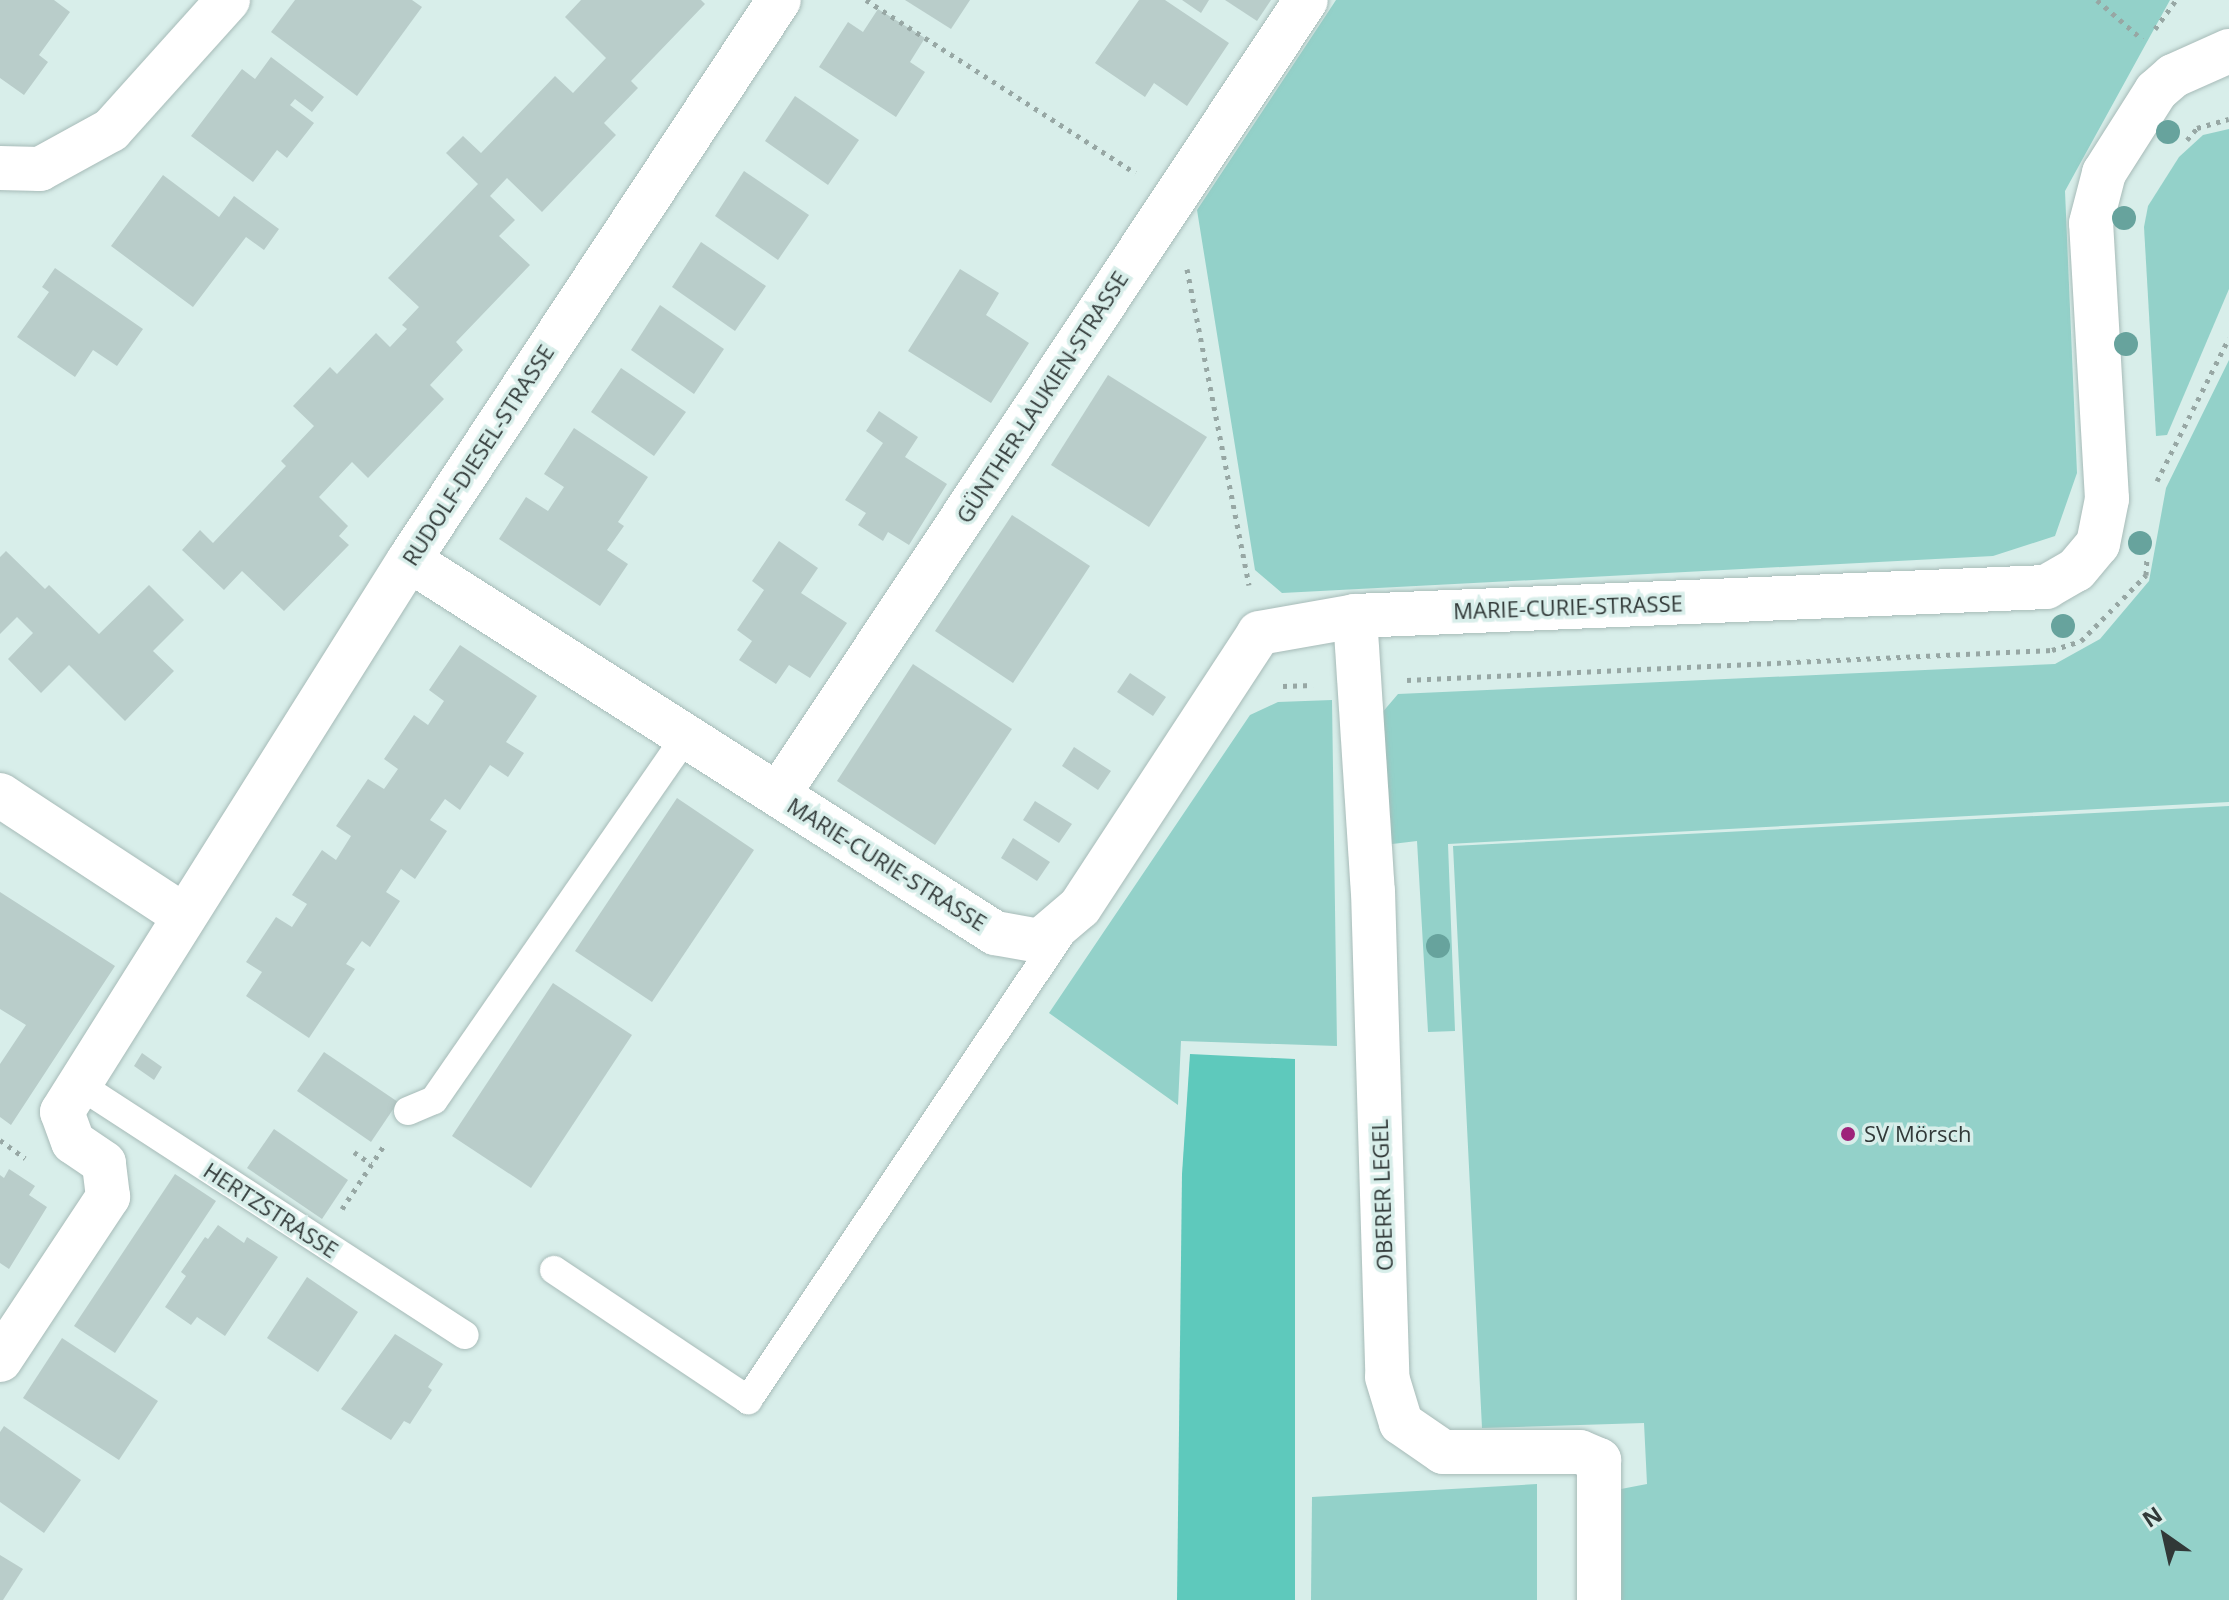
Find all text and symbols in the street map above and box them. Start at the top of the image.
street label: GÜNTHER-LAUKIEN-STRASSE [951,266,1133,528]
street label: RUDOLF-DIESEL-STRASSE [397,340,559,570]
street label: MARIE-CURIE-STRASSE [1453,590,1683,624]
street label: MARIE-CURIE-STRASSE [783,792,991,936]
street label: OBERER LEGEL [1366,1119,1398,1271]
place label: SV Mörsch [1864,1121,1971,1147]
marker: SV Mörsch [1839,1125,1857,1143]
street label: HERTZSTRASSE [199,1157,343,1263]
north arrow [2125,1496,2205,1576]
text: N [2136,1499,2167,1534]

